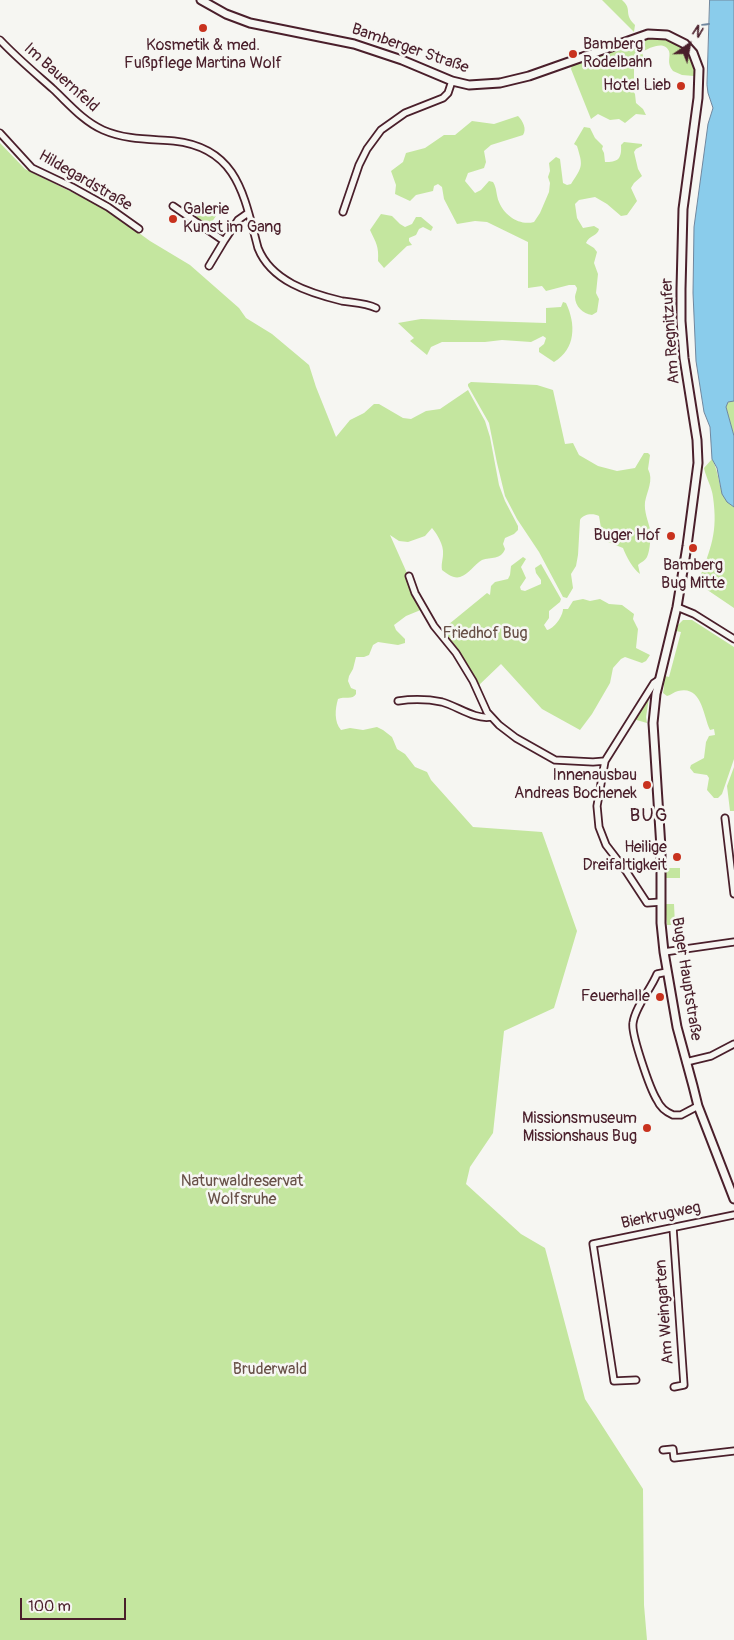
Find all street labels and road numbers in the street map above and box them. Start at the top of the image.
street label: Bamberger Straße [349,20,471,78]
street label: Im Bauernfeld [20,39,102,117]
street label: Hildegardstraße [35,146,135,216]
street label: Am Regnitzufer [658,277,684,385]
street label: Buger Hauptstraße [667,916,705,1042]
street label: Bierkrugweg [620,1198,702,1234]
street label: Am Weingarten [652,1259,678,1365]

